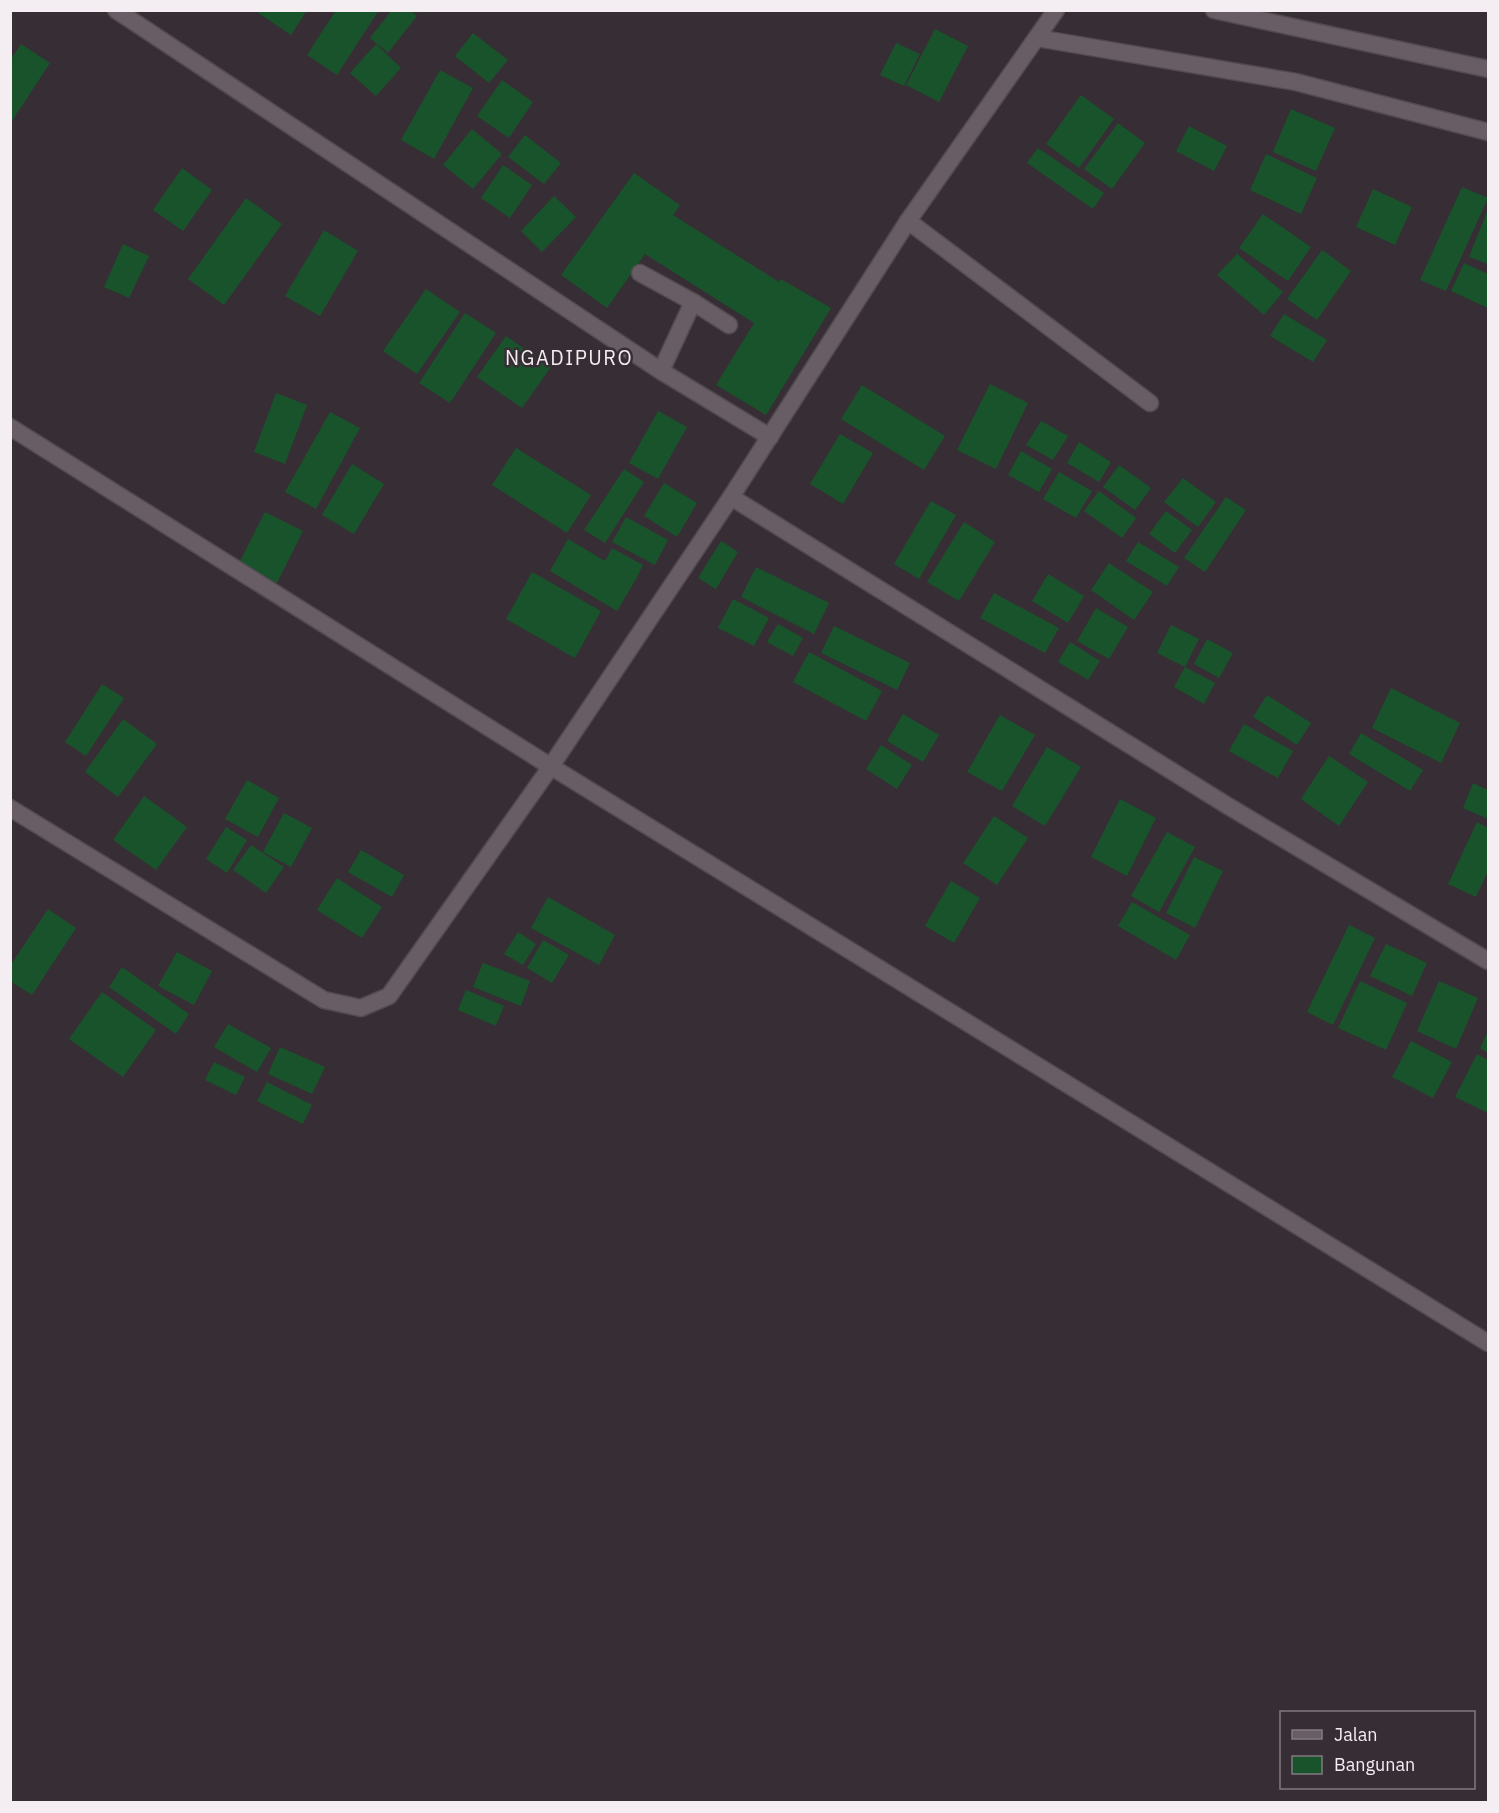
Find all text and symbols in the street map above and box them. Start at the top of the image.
district label: NGADIPURO [505,344,633,371]
legend [1280,1711,1475,1789]
text: Jalan [1334,1723,1378,1746]
text: Bangunan [1334,1753,1415,1776]

